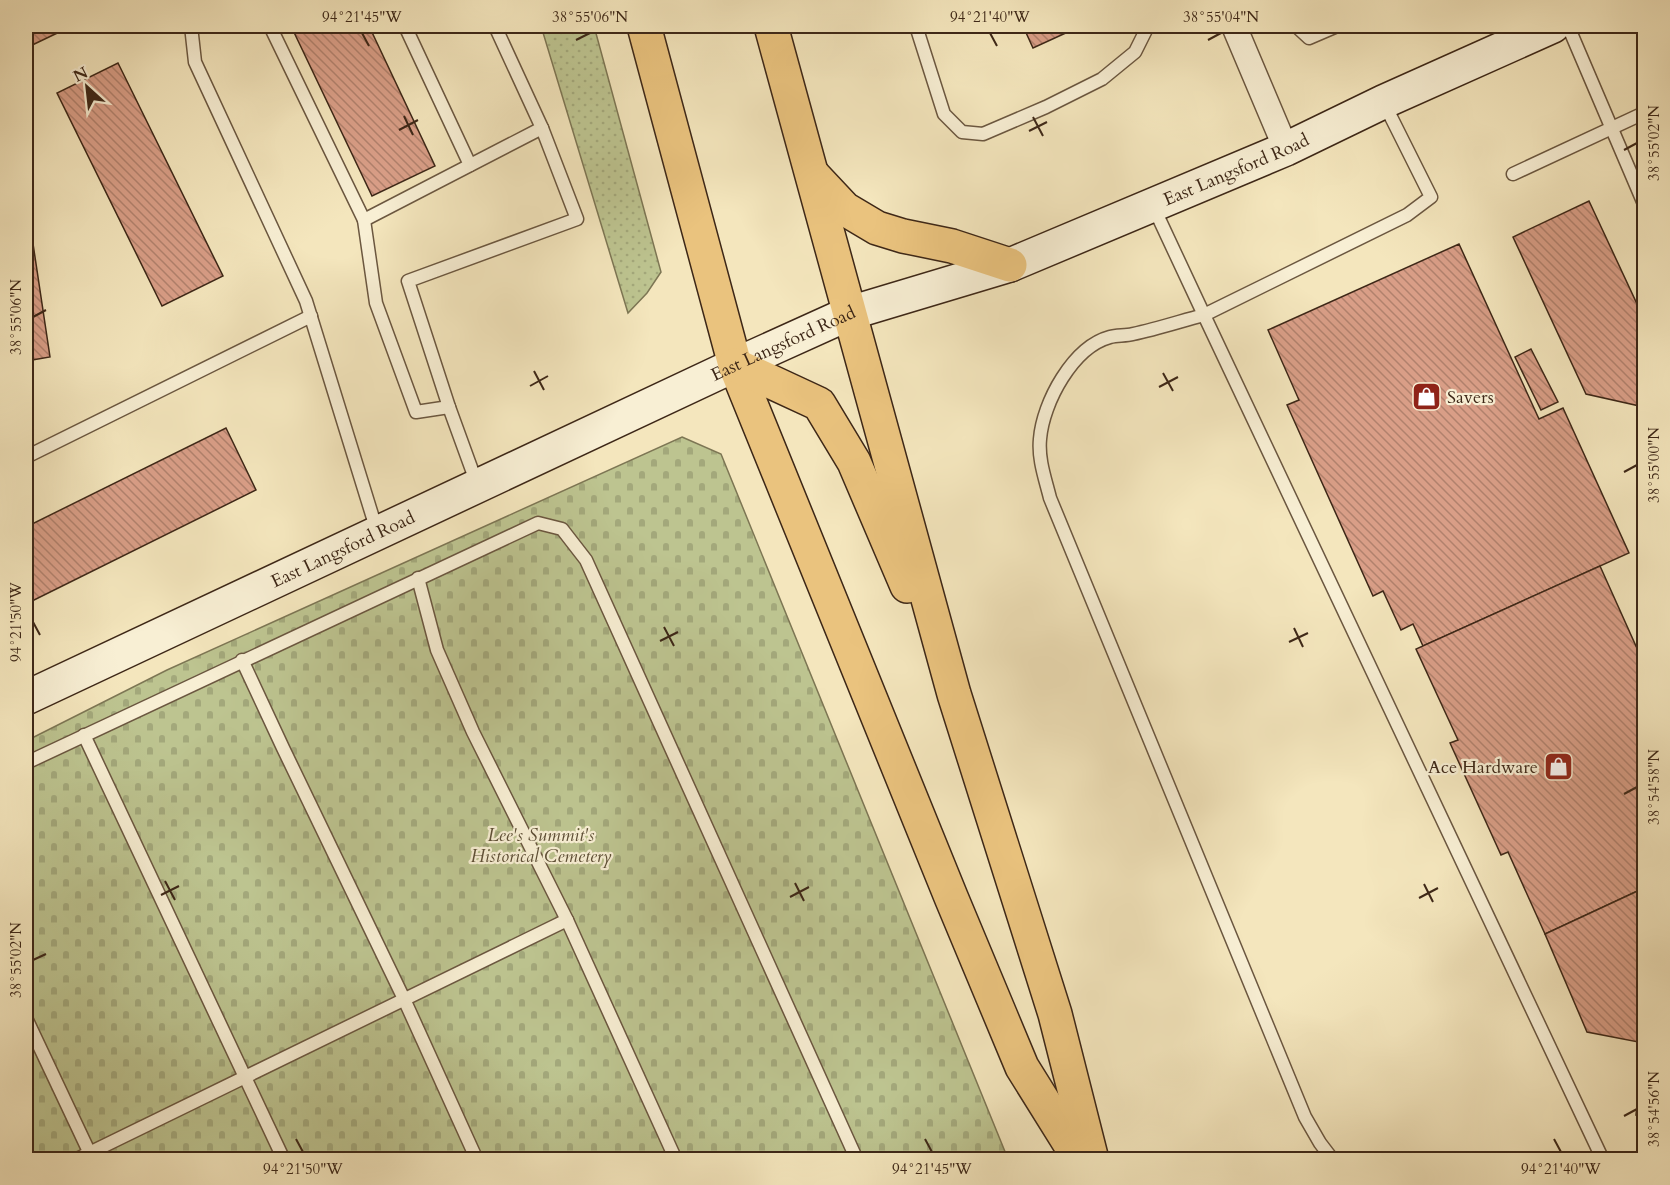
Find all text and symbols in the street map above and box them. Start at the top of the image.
text: 94°21'45"W [322,7,402,27]
text: 38°55'06"N [552,7,628,27]
text: 94°21'40"W [950,7,1030,27]
text: 38°55'04"N [1183,7,1259,27]
north arrow [57,57,117,117]
text: N [69,62,92,87]
text: 38°55'02"N [1644,105,1664,181]
street label: East Langsford Road [1159,127,1314,212]
text: 38°55'06"N [6,279,26,355]
street label: East Langsford Road [707,300,860,387]
shop icon: Savers [1410,381,1442,413]
place label: Savers [1447,385,1494,410]
text: 38°55'00"N [1644,427,1664,503]
street label: East Langsford Road [267,504,419,594]
text: 94°21'50"W [6,582,26,662]
text: 38°54'58"N [1644,749,1664,825]
shop icon: Ace Hardware [1543,751,1575,783]
place label: Ace Hardware [1428,755,1538,780]
park label: Lee's Summit's Historical Cemetery [470,823,612,869]
text: 38°55'02"N [6,922,26,998]
text: 38°54'56"N [1644,1071,1664,1147]
text: 94°21'50"W [263,1159,343,1179]
text: 94°21'45"W [892,1159,972,1179]
text: 94°21'40"W [1521,1159,1601,1179]

